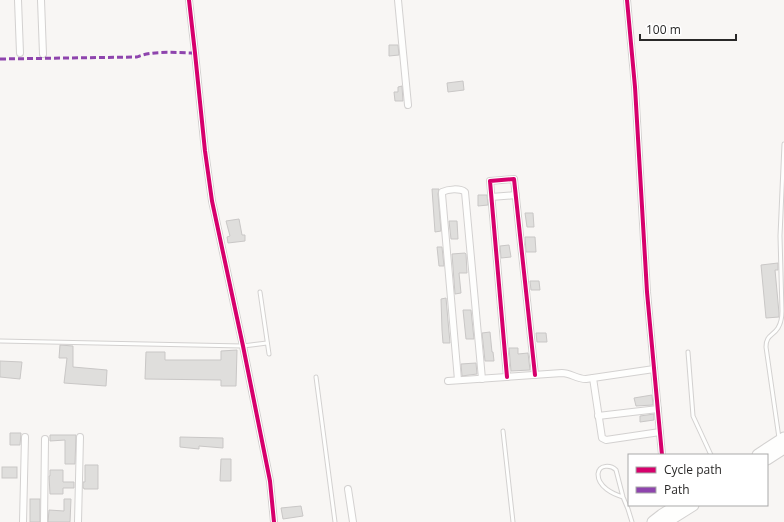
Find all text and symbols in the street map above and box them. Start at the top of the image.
scale bar [640,16,736,42]
text: 100 m [646,21,681,38]
legend [628,454,768,506]
text: Cycle path [664,461,722,478]
text: Path [664,481,690,498]

